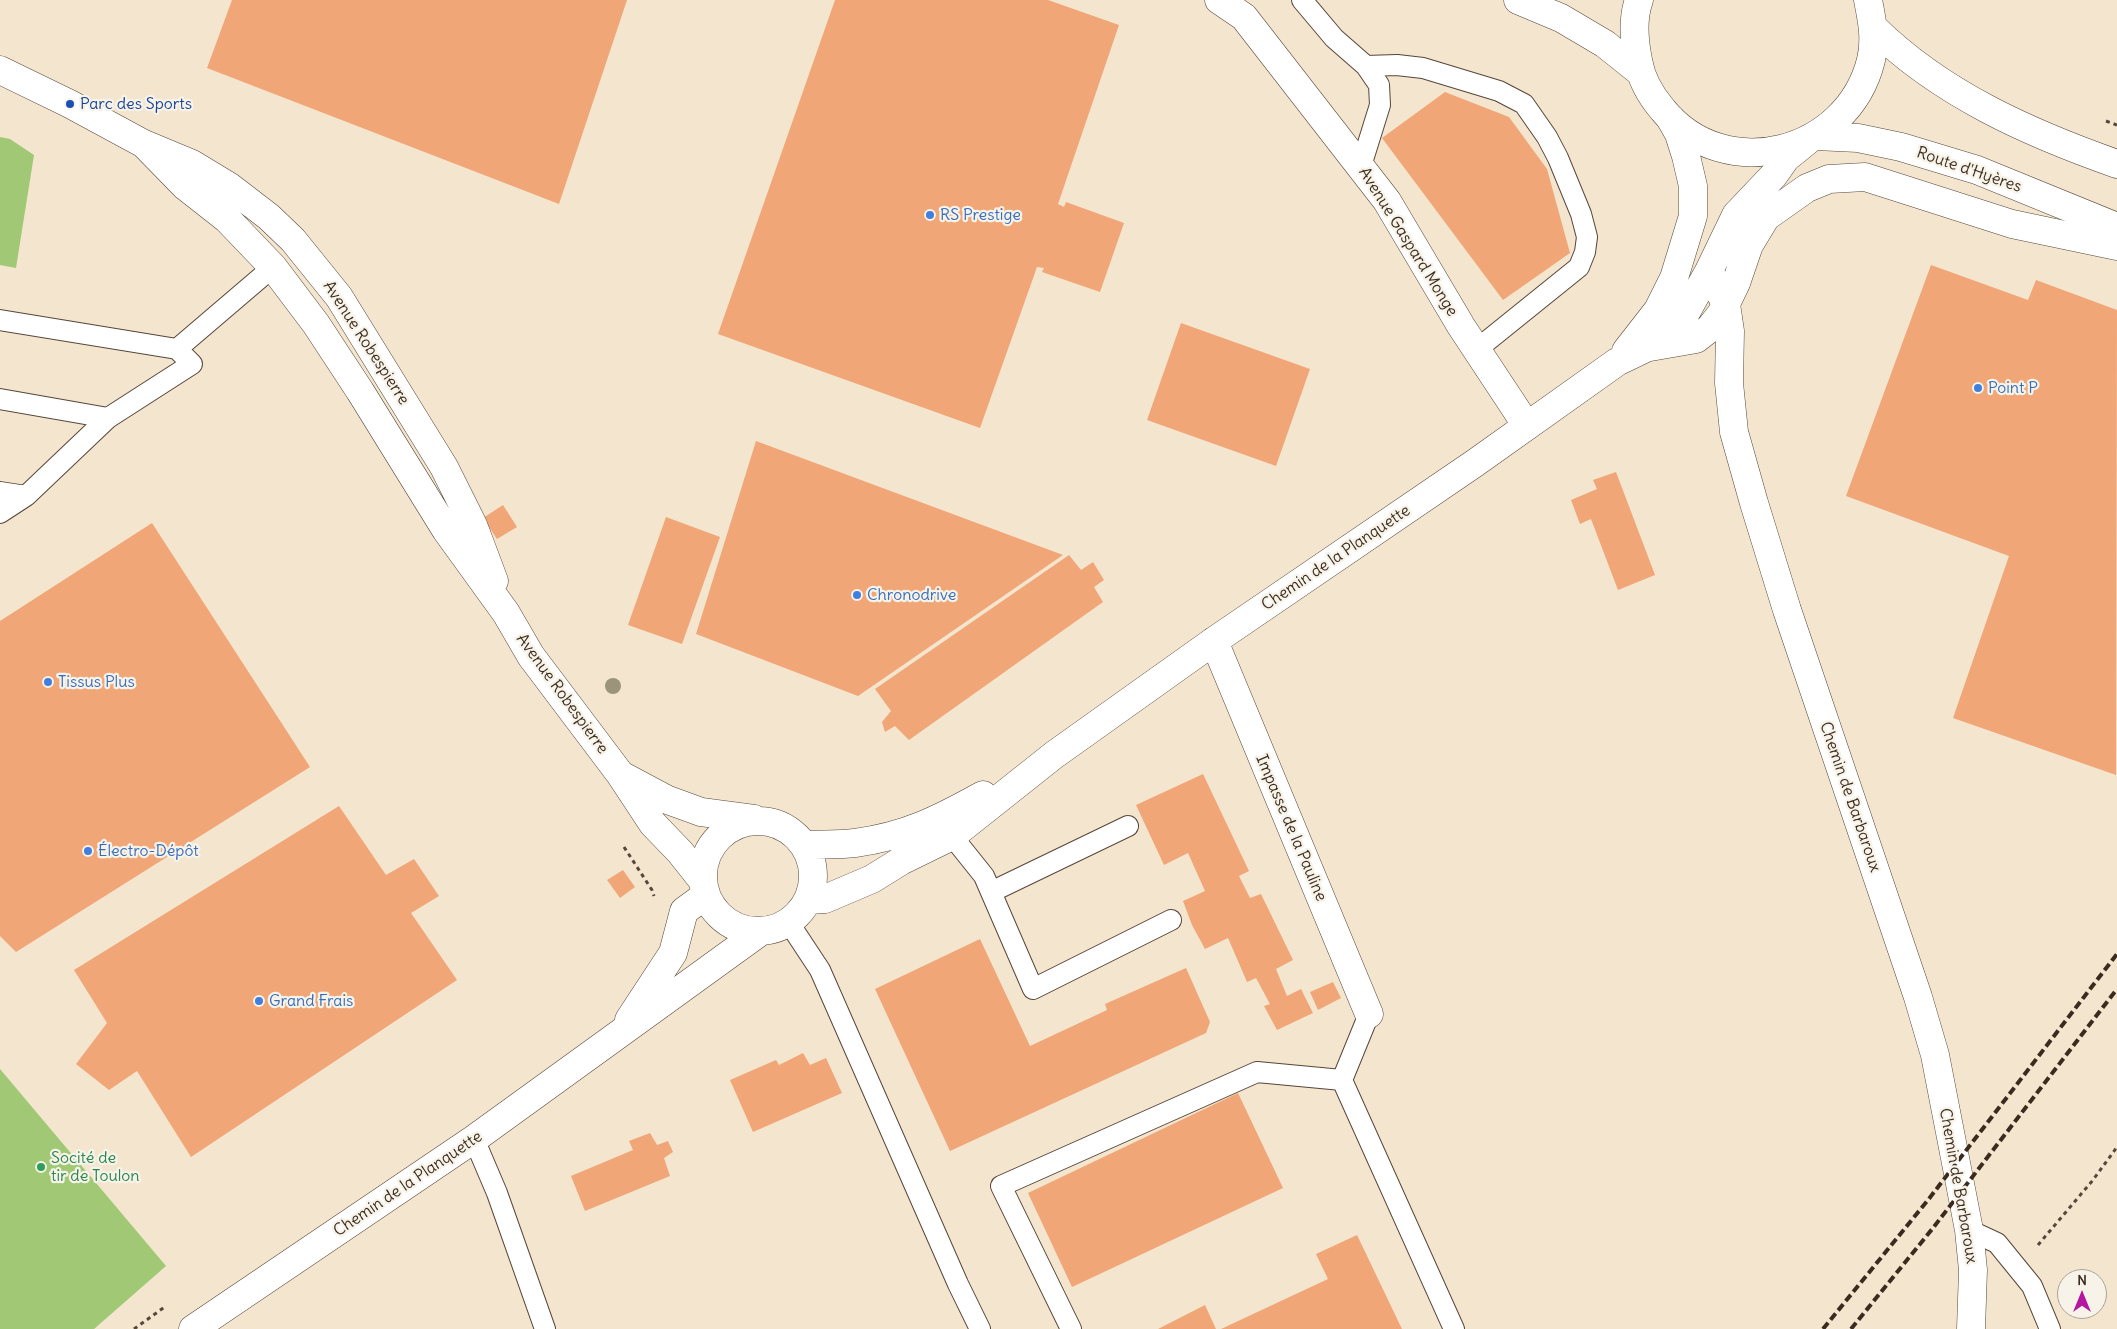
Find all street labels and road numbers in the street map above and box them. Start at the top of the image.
street label: Route d'Hyères [1914,143,2024,197]
street label: Avenue Gaspard Monge [1354,164,1462,320]
street label: Avenue Robespierre [319,277,413,409]
street label: Chemin de la Planquette [1258,501,1414,615]
street label: Avenue Robespierre [512,630,612,758]
street label: Chemin de Barbaroux [1815,719,1885,875]
street label: Impasse de la Pauline [1251,752,1331,904]
street label: Chemin de Barbaroux [1935,1107,1981,1265]
street label: Chemin de la Planquette [330,1127,486,1241]

